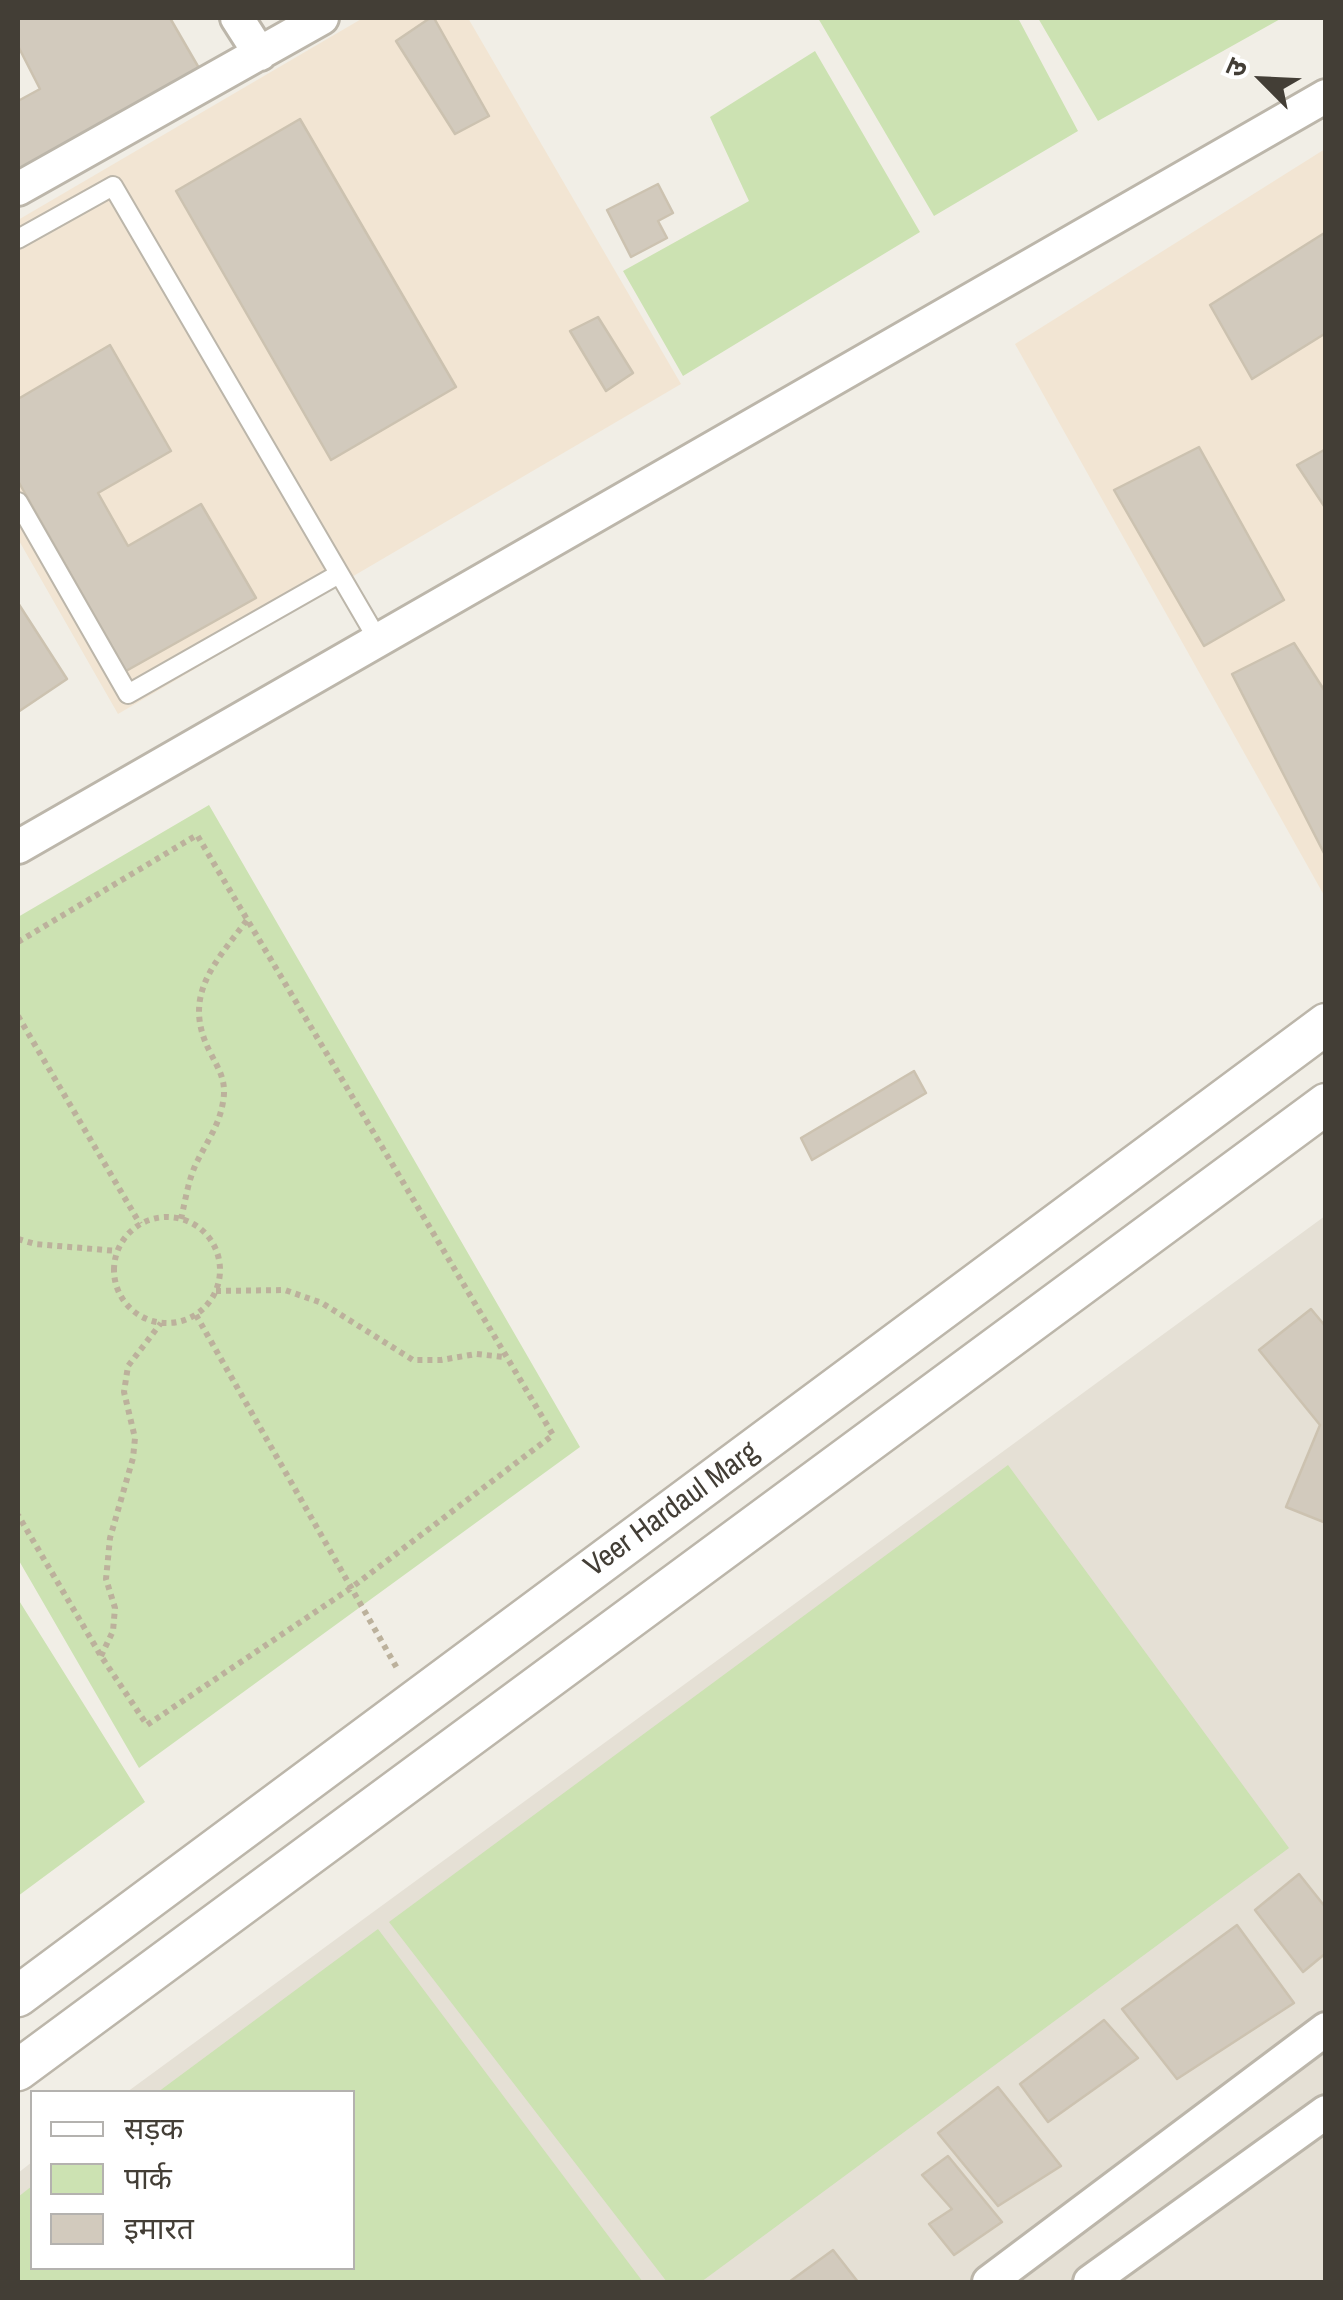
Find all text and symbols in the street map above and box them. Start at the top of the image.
north arrow [1213,30,1313,130]
text: उ [1215,53,1256,83]
street label: Veer Hardaul Marg [578,1435,766,1585]
legend [30,2090,355,2270]
text: सड़क [124,2108,183,2148]
text: पार्क [124,2158,172,2198]
text: इमारत [124,2208,194,2248]

